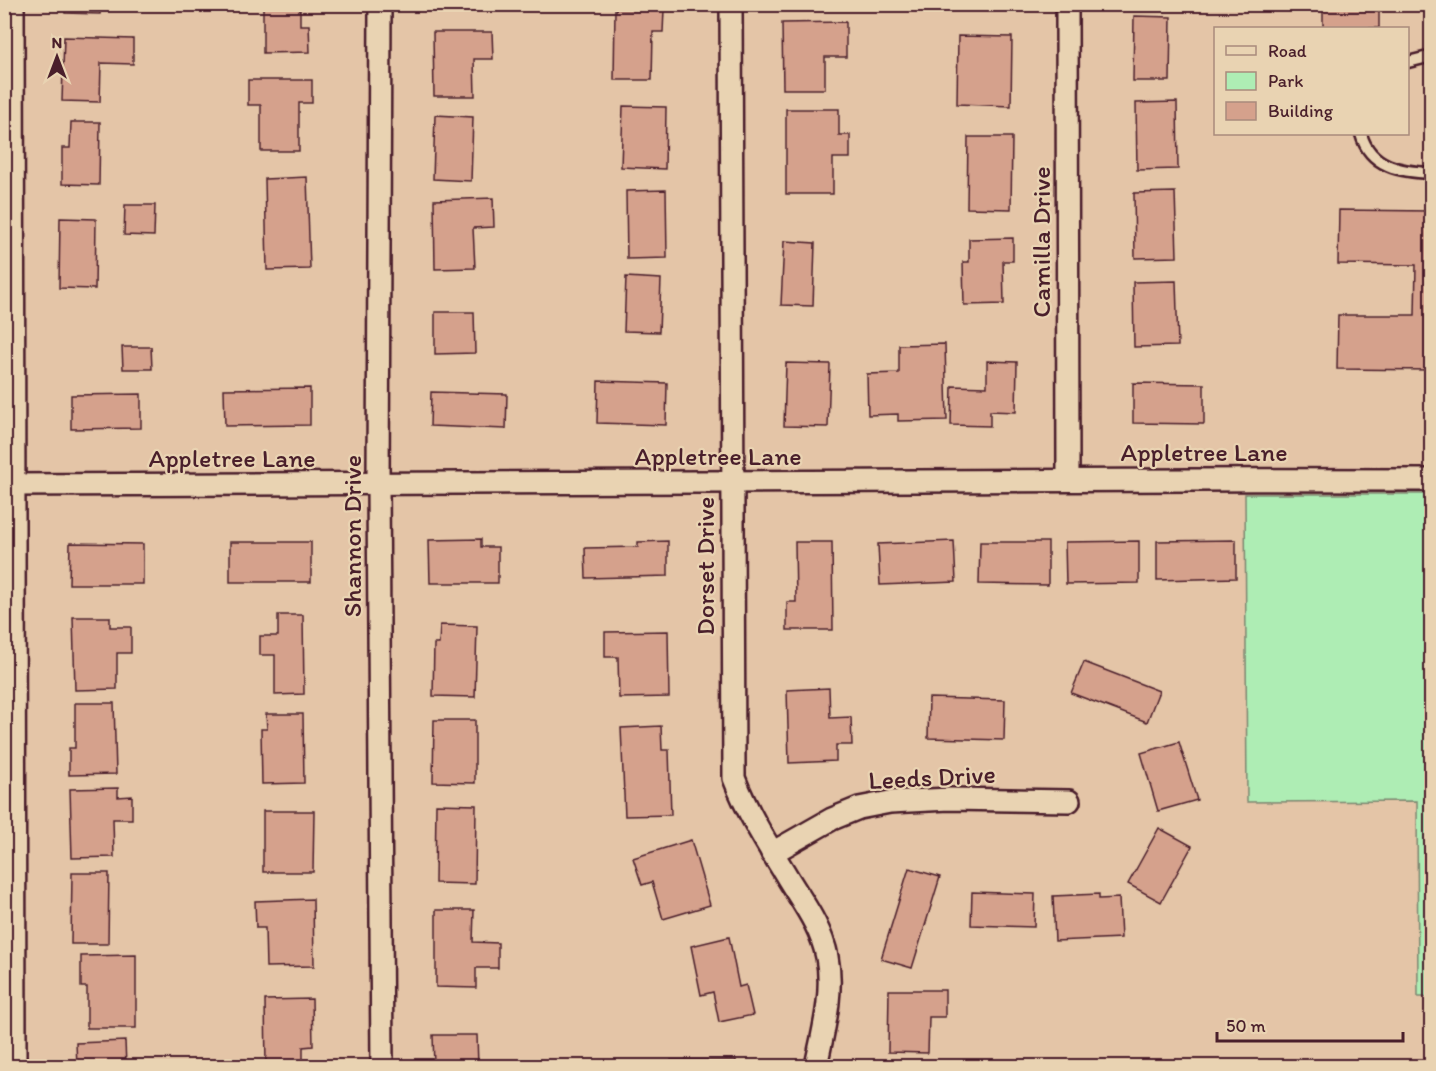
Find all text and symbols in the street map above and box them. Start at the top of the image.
north arrow [27,27,87,87]
legend [1214,27,1409,135]
text: N [52,33,62,52]
text: Road [1268,40,1307,62]
text: Park [1268,70,1303,92]
text: Building [1268,100,1334,122]
street label: Camilla Drive [1025,166,1057,318]
street label: Appletree Lane [1120,436,1288,468]
street label: Appletree Lane [634,440,802,472]
street label: Appletree Lane [148,442,316,474]
street label: Shannon Drive [336,455,368,617]
street label: Dorset Drive [689,497,721,635]
street label: Leeds Drive [868,758,996,796]
scale bar [1217,1005,1403,1043]
text: 50 m [1226,1015,1266,1037]

